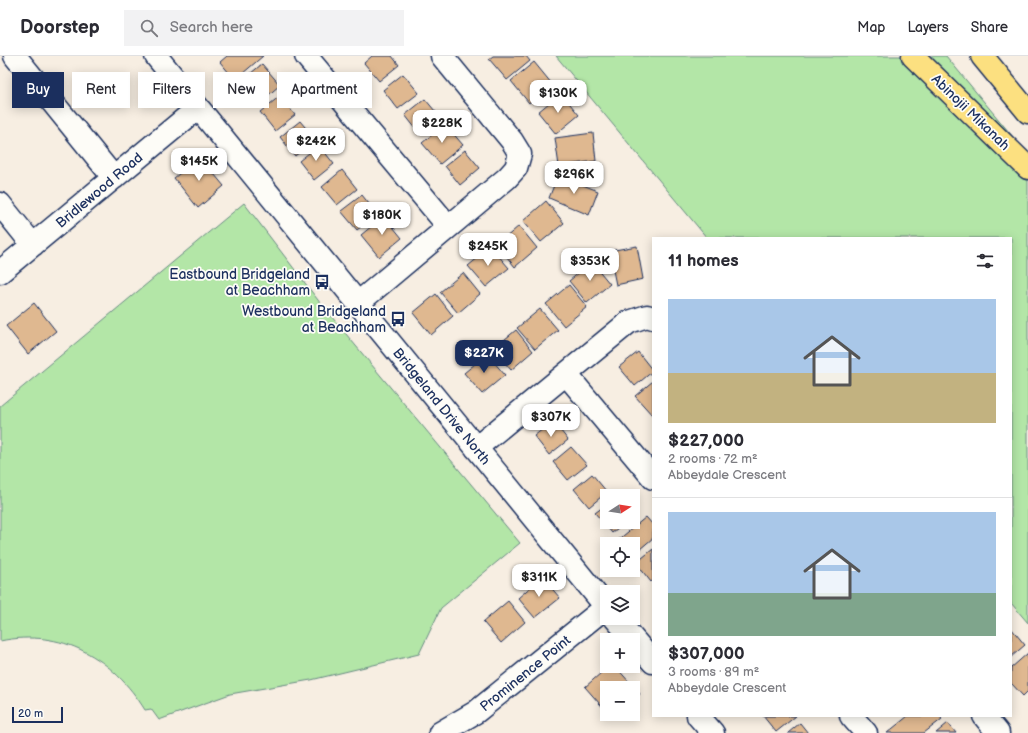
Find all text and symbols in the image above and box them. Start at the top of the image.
search box [124,10,404,46]
text: Doorstep [20,16,100,39]
icon: search [138,17,160,39]
text: Search here [170,18,253,37]
text: Map [857,19,885,36]
text: Layers [907,19,949,36]
text: Share [971,19,1008,36]
street label: Abinojii Mikanah [928,71,1014,154]
chip: Buy [12,72,64,108]
chip: Rent [72,72,130,108]
chip: Filters [138,72,205,108]
chip: New [213,72,269,108]
chip: Apartment [277,72,372,108]
pin: $130K [530,80,586,114]
text: $130K [539,85,577,101]
pin: $228K [414,110,470,144]
text: $228K [422,115,462,131]
pin: $242K [288,128,344,162]
text: $242K [296,133,336,149]
pin: $145K [171,148,227,182]
street label: Bridlewood Road [52,149,146,232]
text: $145K [180,153,218,169]
pin: $296K [546,161,602,195]
text: $296K [554,166,594,182]
pin: $180K [354,202,410,236]
text: $180K [363,207,401,223]
pin: $245K [460,233,516,267]
text: $245K [468,238,508,254]
pin: $353K [562,248,618,282]
icon: filters [974,250,996,272]
text: 11 homes [668,251,739,271]
text: $353K [570,253,610,269]
place label: Eastbound Bridgeland at Beachham [169,266,310,299]
bus stop icon: Eastbound Bridgeland at Beachham [313,273,331,291]
place label: Westbound Bridgeland at Beachham [242,303,386,336]
bus stop icon: Westbound Bridgeland at Beachham [389,310,407,328]
icon: home [796,325,868,397]
pin: $227K [456,340,512,374]
street label: Bridgeland Drive North [389,344,494,468]
text: $227K [464,345,504,361]
pin: $307K [523,404,579,438]
text: $307K [531,409,571,425]
text: $227,000 [668,431,744,451]
text: 2 rooms · 72 m² [668,451,758,467]
text: Abbeydale Crescent [668,467,786,483]
north arrow [600,489,640,529]
map controls [600,489,640,721]
button: locate [600,537,640,577]
icon: home [796,538,868,610]
pin: $311K [511,564,567,598]
text: $311K [521,569,557,585]
button: layers [600,585,640,625]
street label: Prominence Point [477,631,575,715]
button: + [600,633,640,673]
text: $307,000 [668,644,745,664]
text: 3 rooms · 89 m² [668,664,759,680]
text: Abbeydale Crescent [668,680,786,696]
button: − [600,681,640,721]
scale bar [12,705,63,724]
text: 20 m [18,707,43,720]

